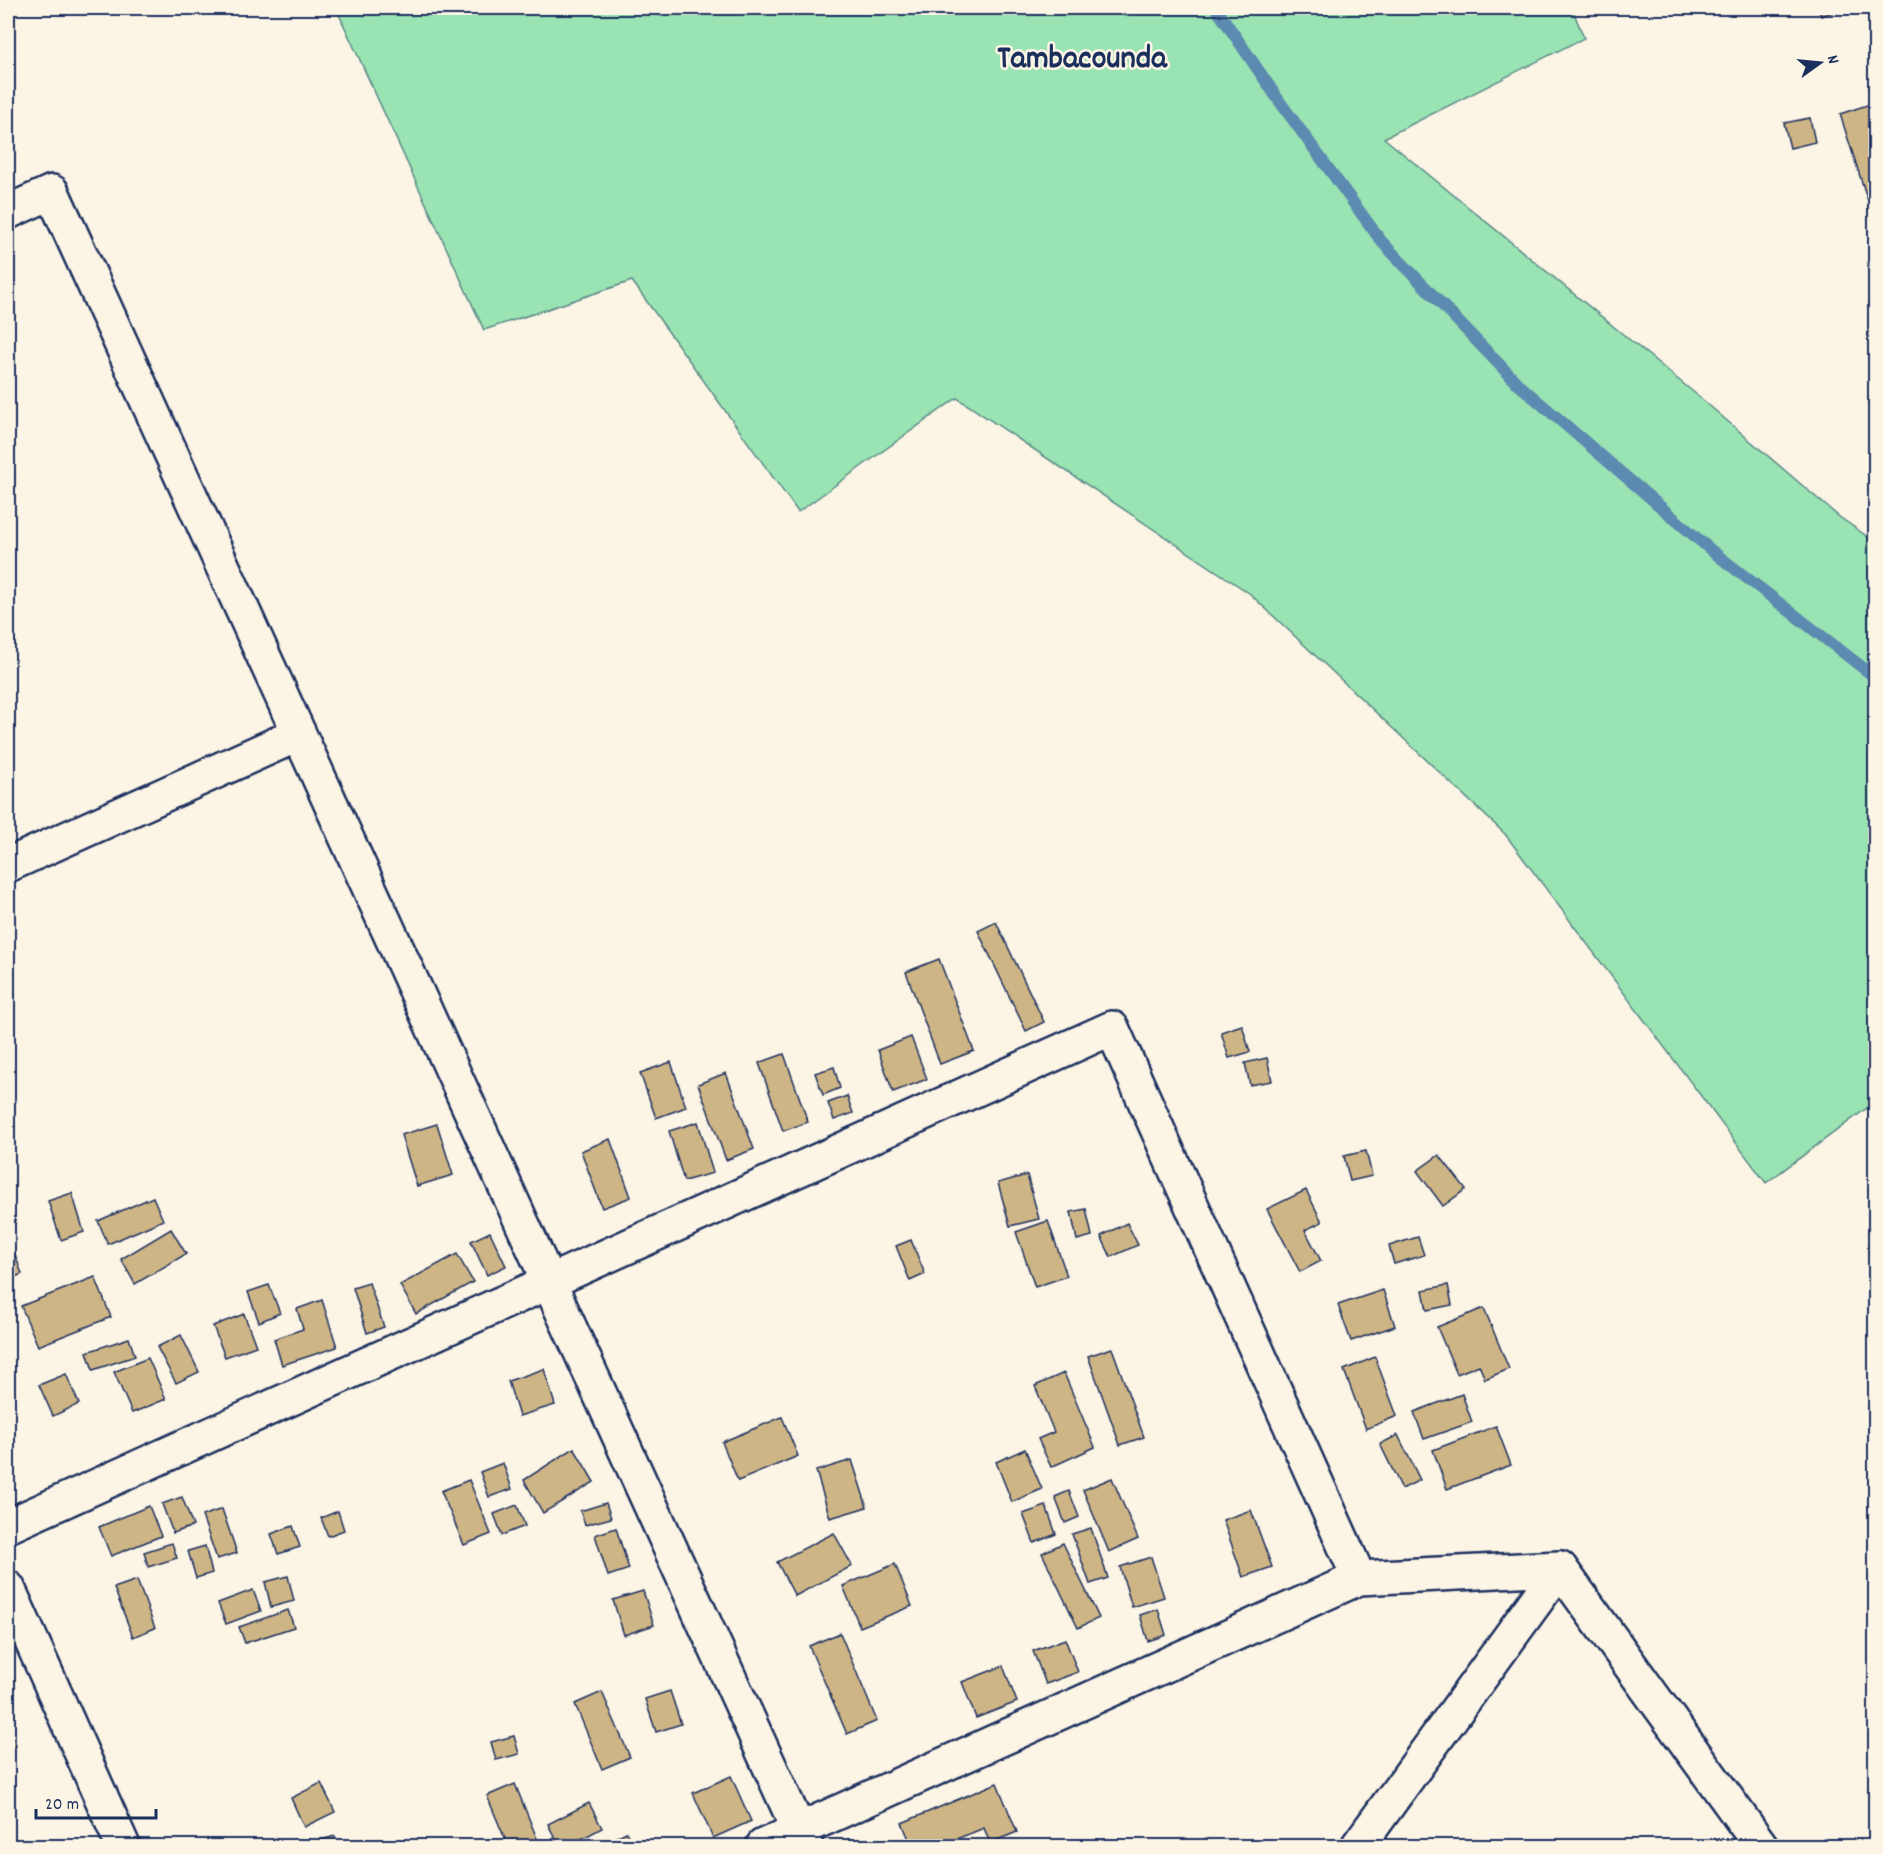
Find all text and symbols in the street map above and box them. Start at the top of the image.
north arrow [1790,33,1850,93]
district label: Tambacounda [997,37,1168,84]
text: N [1820,53,1844,67]
scale bar [36,1782,156,1820]
text: 20 m [45,1793,79,1818]

